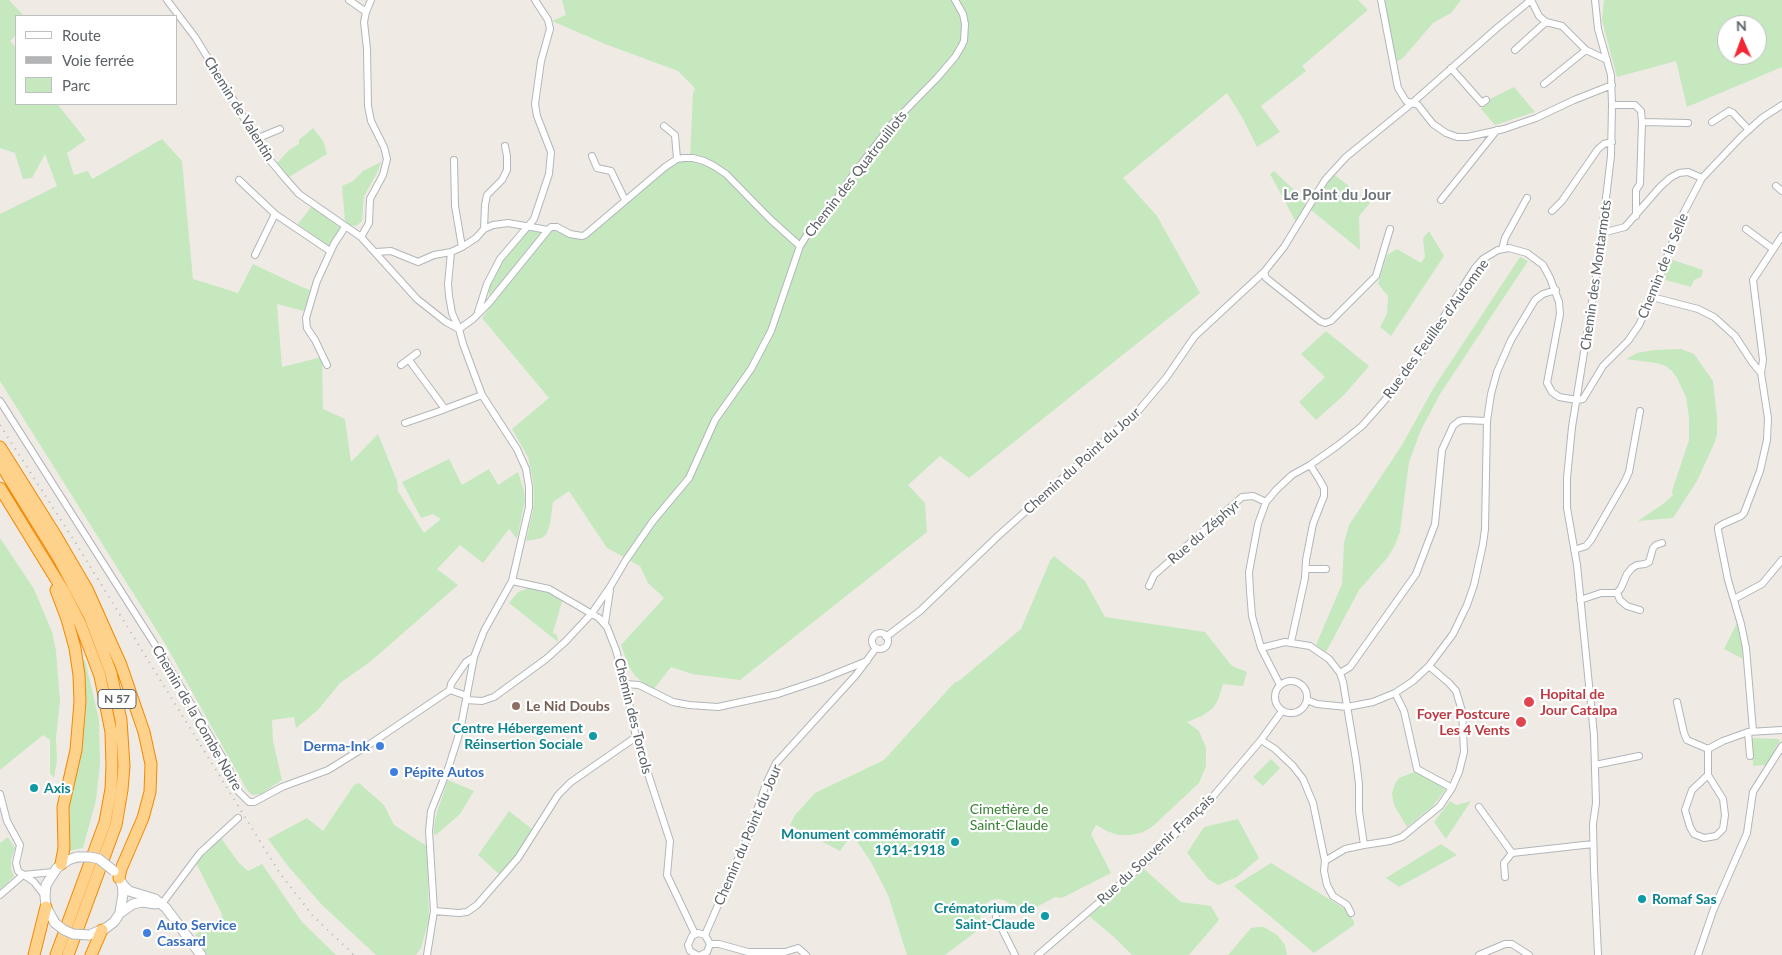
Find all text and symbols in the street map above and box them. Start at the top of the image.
legend [15,15,178,105]
north arrow [1717,15,1767,65]
text: N [1736,17,1747,34]
text: Route [62,26,101,44]
text: Voie ferrée [62,51,134,69]
street label: Chemin de Valentin [200,54,278,164]
text: Parc [62,76,91,94]
street label: Chemin des Quatrouillots [801,107,911,241]
district label: Le Point du Jour [1283,186,1391,204]
street label: Chemin des Montarmots [1577,199,1615,351]
street label: Chemin de la Selle [1634,211,1692,321]
street label: Rue des Feuilles d'Automne [1380,256,1492,402]
street label: Chemin du Point du Jour [1020,404,1144,518]
street label: Rue du Zéphyr [1165,496,1243,568]
street label: Chemin de la Combe Noire [148,642,246,794]
street label: Chemin des Torcols [610,656,656,776]
place label: Hopital de Jour Catalpa [1540,686,1617,719]
road number: N 57 [98,690,136,709]
marker: Hopital de Jour Catalpa [1522,695,1536,709]
place label: Le Nid Doubs [526,698,610,714]
marker: Le Nid Doubs [510,700,522,712]
place label: Foyer Postcure Les 4 Vents [1417,706,1510,739]
marker: Foyer Postcure Les 4 Vents [1514,715,1528,729]
place label: Centre Hébergement Réinsertion Sociale [452,720,583,752]
marker: Centre Hébergement Réinsertion Sociale [587,730,599,742]
place label: Derma-Ink [303,738,370,754]
marker: Derma-Ink [374,740,386,752]
street label: Chemin du Point du Jour [711,762,785,908]
place label: Pépite Autos [404,764,484,780]
marker: Pépite Autos [388,766,400,778]
place label: Axis [44,780,71,796]
marker: Axis [28,782,40,794]
street label: Rue du Souvenir Français [1094,790,1218,908]
park label: Cimetière de Saint-Claude [970,801,1048,834]
place label: Monument commémoratif 1914-1918 [781,826,945,859]
marker: Monument commémoratif 1914-1918 [949,836,961,848]
place label: Romaf Sas [1652,891,1717,907]
marker: Romaf Sas [1636,893,1648,905]
place label: Crématorium de Saint-Claude [934,900,1035,932]
marker: Crématorium de Saint-Claude [1039,910,1051,922]
place label: Auto Service Cassard [157,917,236,950]
marker: Auto Service Cassard [141,927,153,939]

